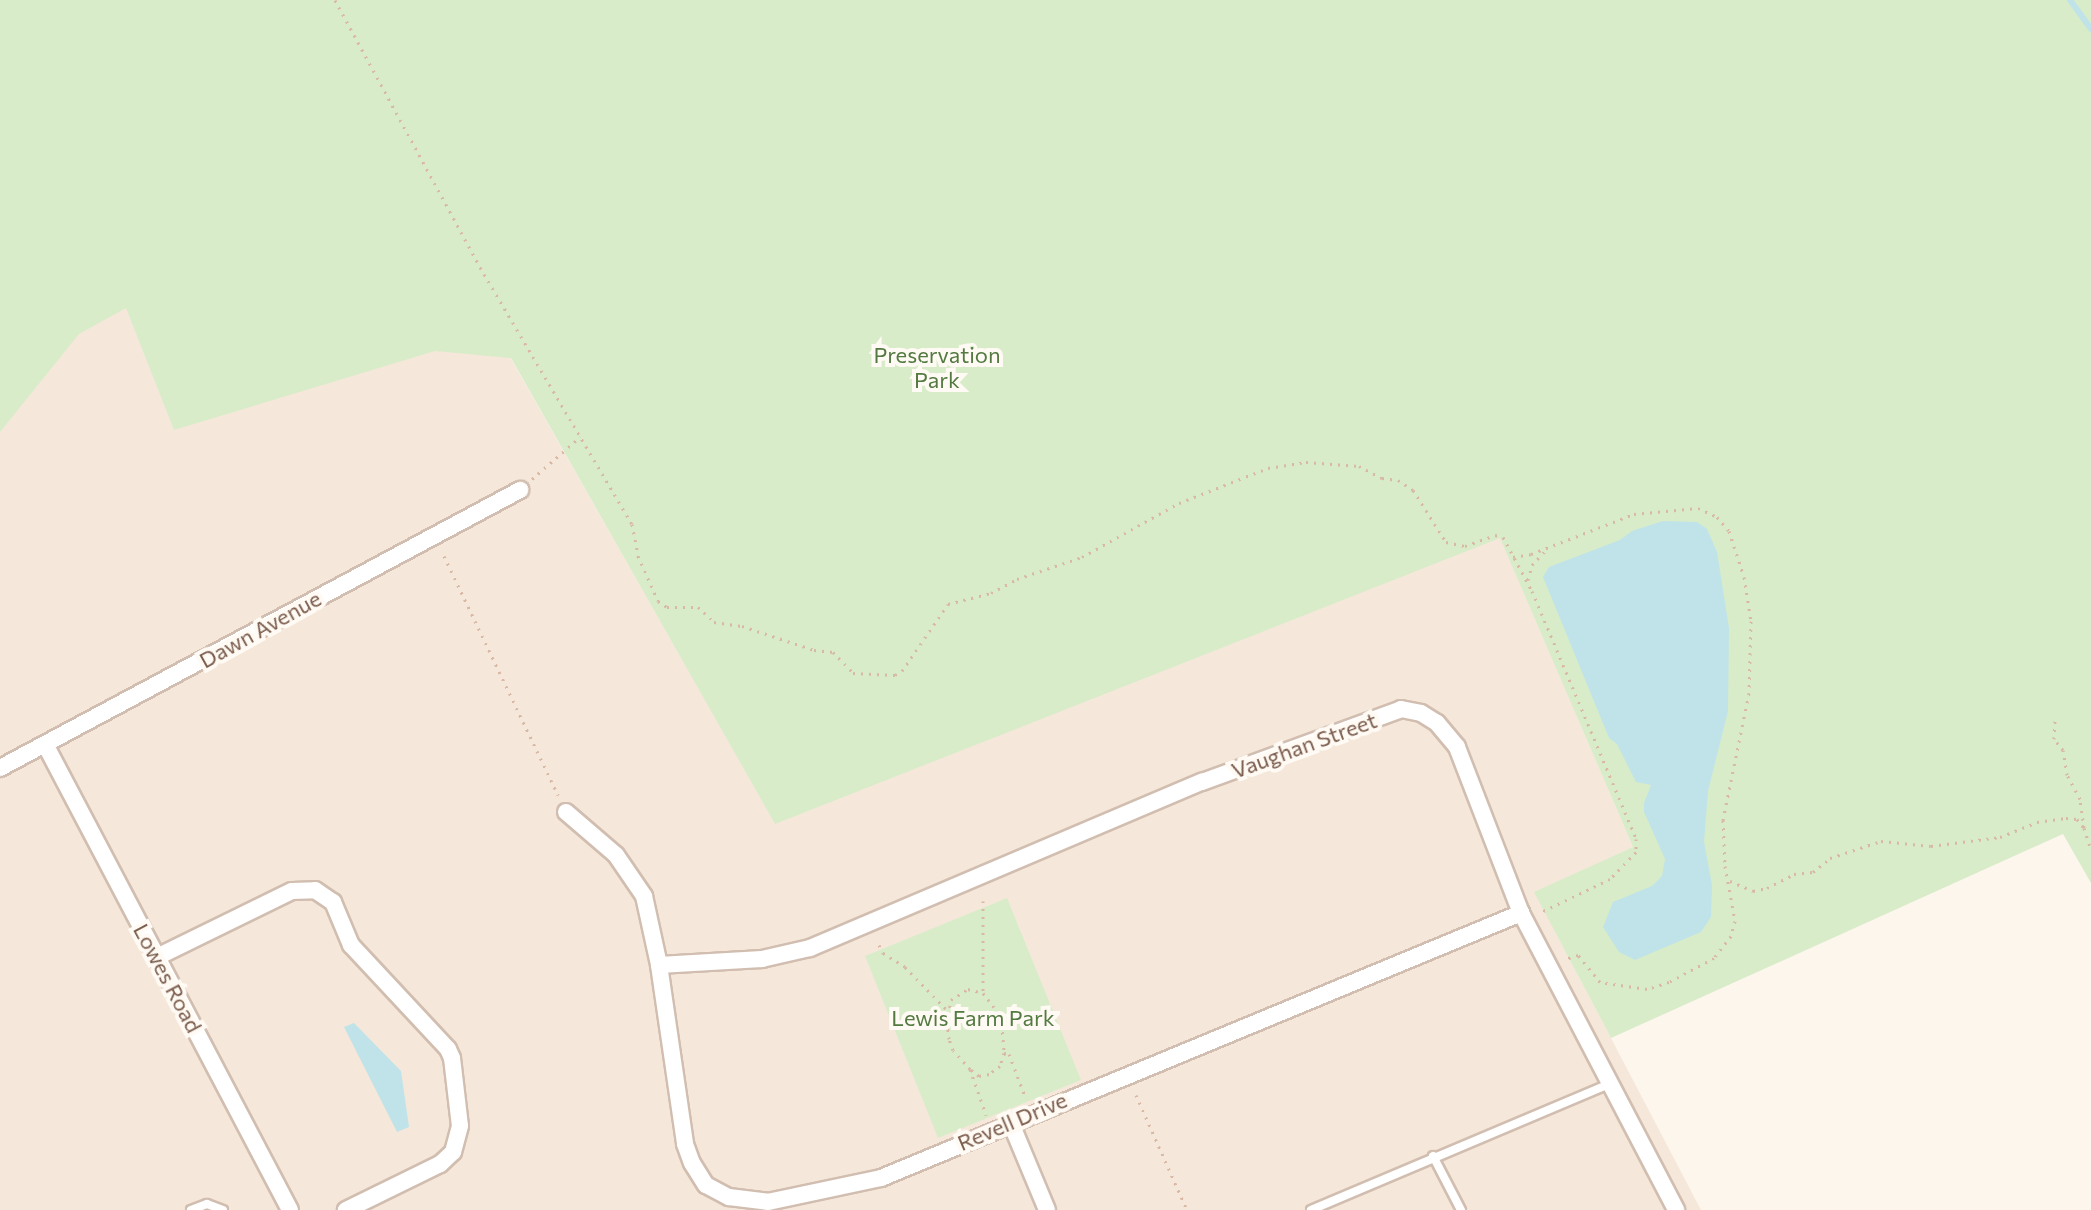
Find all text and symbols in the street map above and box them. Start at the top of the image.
park label: Preservation Park [873,341,1001,392]
street label: Dawn Avenue [194,585,326,673]
street label: Vaughan Street [1228,706,1380,784]
street label: Lowes Road [128,919,208,1037]
park label: Lewis Farm Park [891,1005,1055,1031]
street label: Revell Drive [953,1086,1071,1156]

